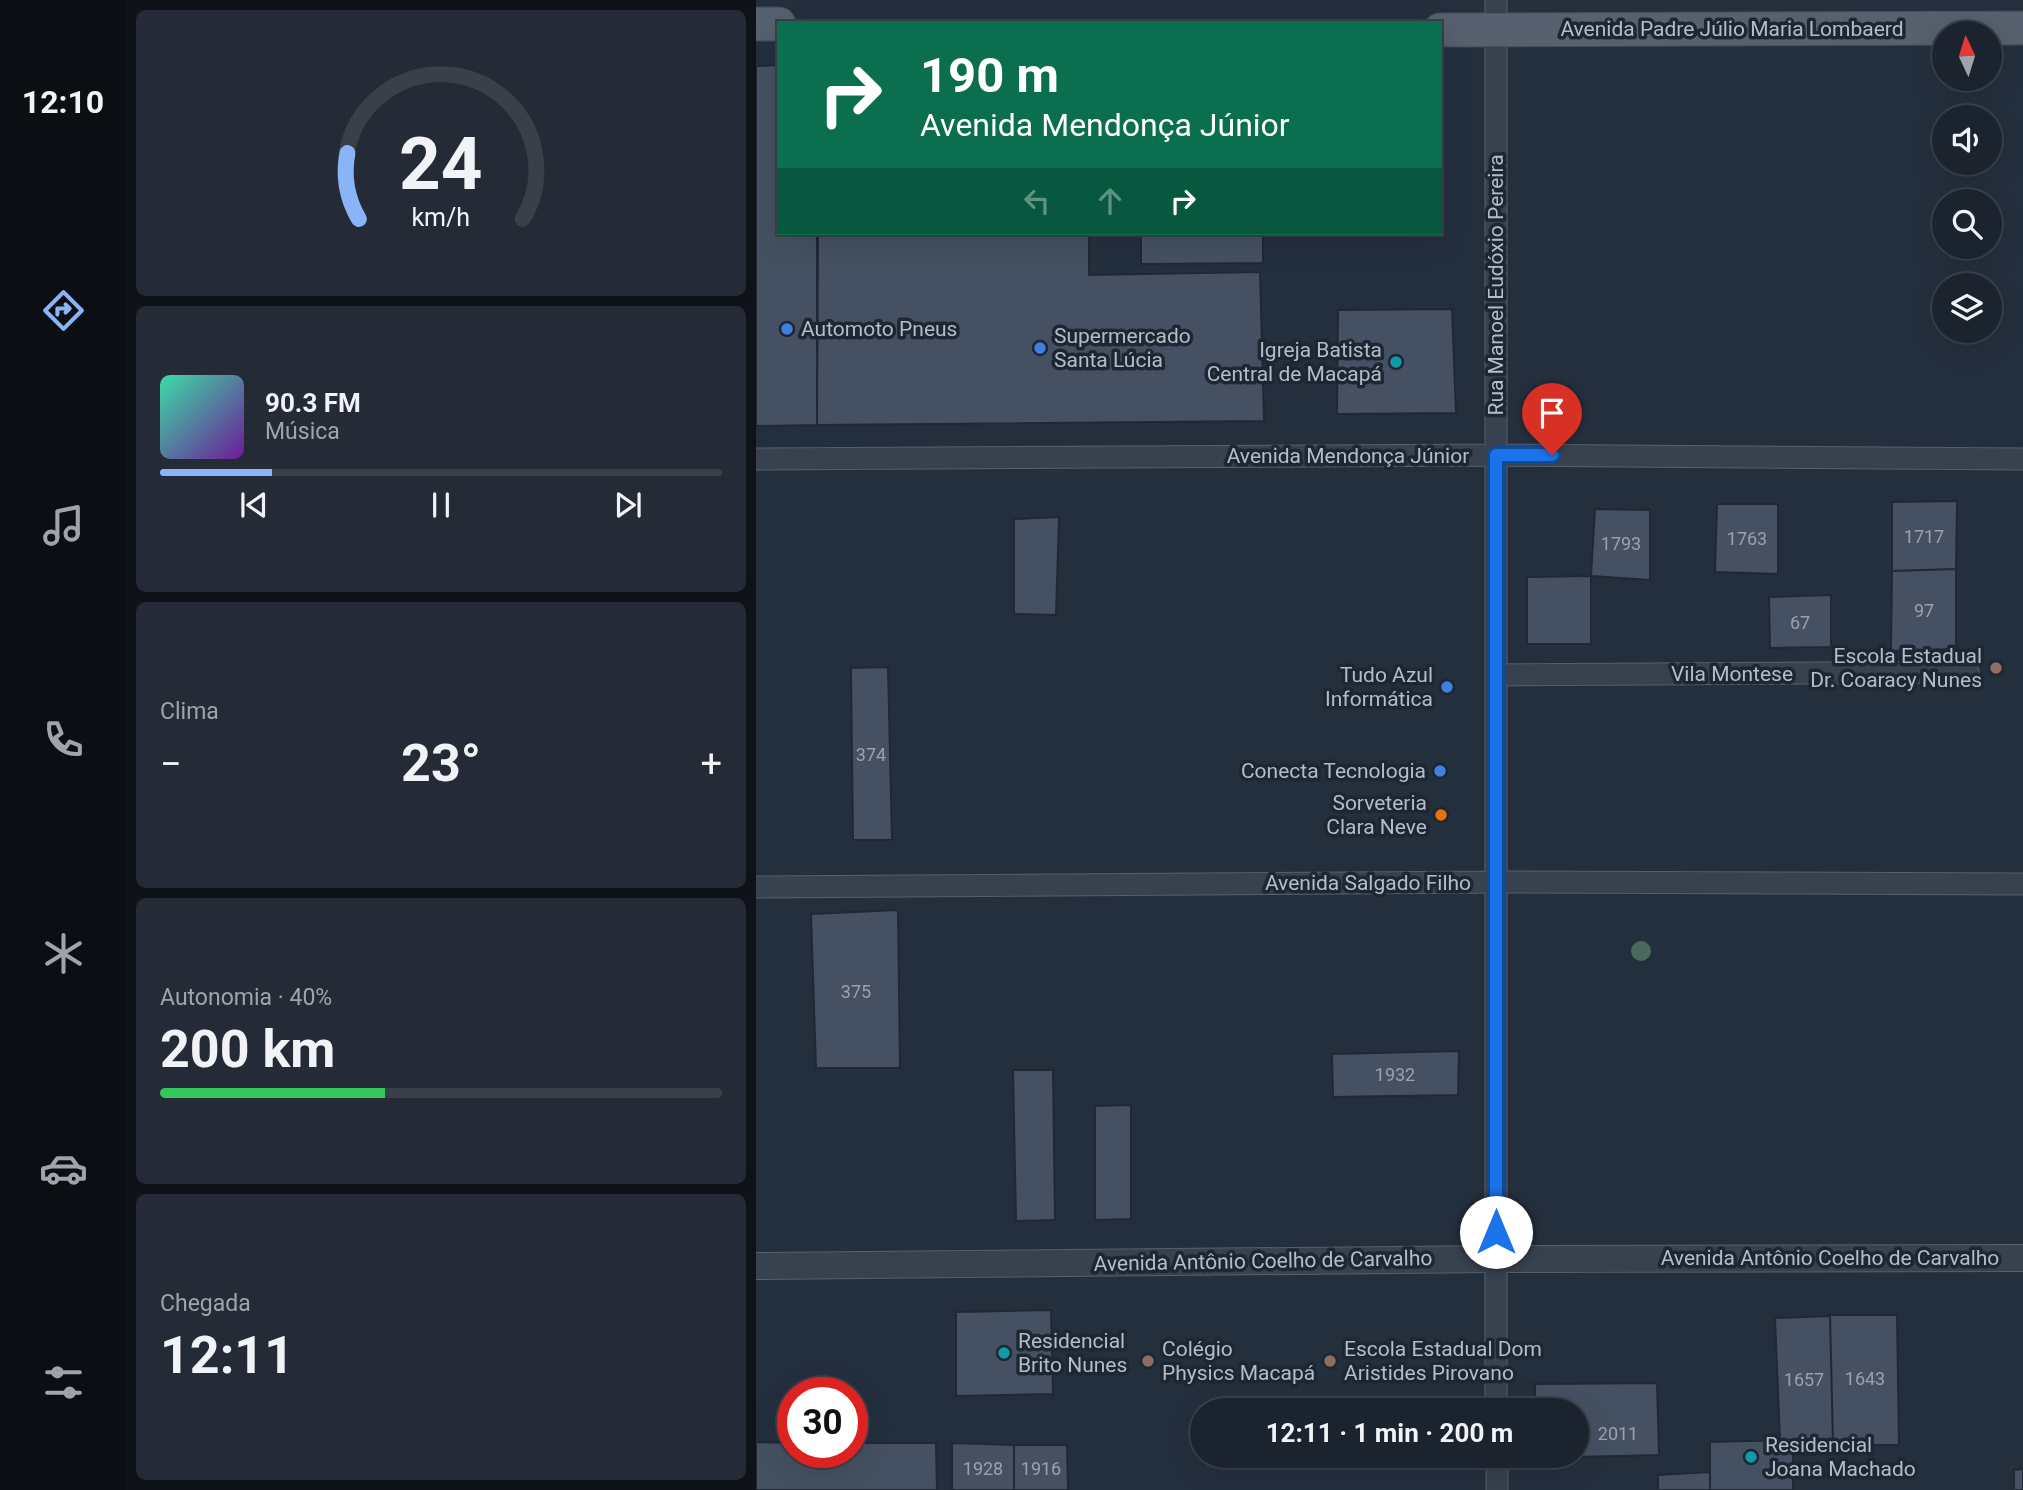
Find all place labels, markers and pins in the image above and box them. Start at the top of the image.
place label: Automoto Pneus [801,317,957,341]
marker: Automoto Pneus [779,321,795,337]
place label: Supermercado Santa Lúcia [1054,324,1191,372]
place label: Igreja Batista Central de Macapá [1207,338,1382,386]
marker: Supermercado Santa Lúcia [1032,340,1048,356]
marker: Igreja Batista Central de Macapá [1388,354,1404,370]
pin [1522,383,1582,455]
place label: Escola Estadual Dr. Coaracy Nunes [1810,644,1982,692]
marker: Escola Estadual Dr. Coaracy Nunes [1988,660,2004,676]
place label: Tudo Azul Informática [1325,663,1433,711]
marker: Tudo Azul Informática [1439,679,1455,695]
place label: Conecta Tecnologia [1241,759,1426,783]
marker: Conecta Tecnologia [1432,763,1448,779]
place label: Sorveteria Clara Neve [1326,791,1427,839]
marker: Sorveteria Clara Neve [1433,807,1449,823]
place label: Residencial Brito Nunes [1018,1329,1127,1377]
place label: Colégio Physics Macapá [1162,1337,1315,1385]
place label: Escola Estadual Dom Aristides Pirovano [1344,1337,1542,1385]
marker: Residencial Brito Nunes [996,1345,1012,1361]
marker: Colégio Physics Macapá [1140,1353,1156,1369]
marker: Escola Estadual Dom Aristides Pirovano [1322,1353,1338,1369]
place label: Residencial Joana Machado [1765,1433,1916,1481]
marker: Residencial Joana Machado [1743,1449,1759,1465]

